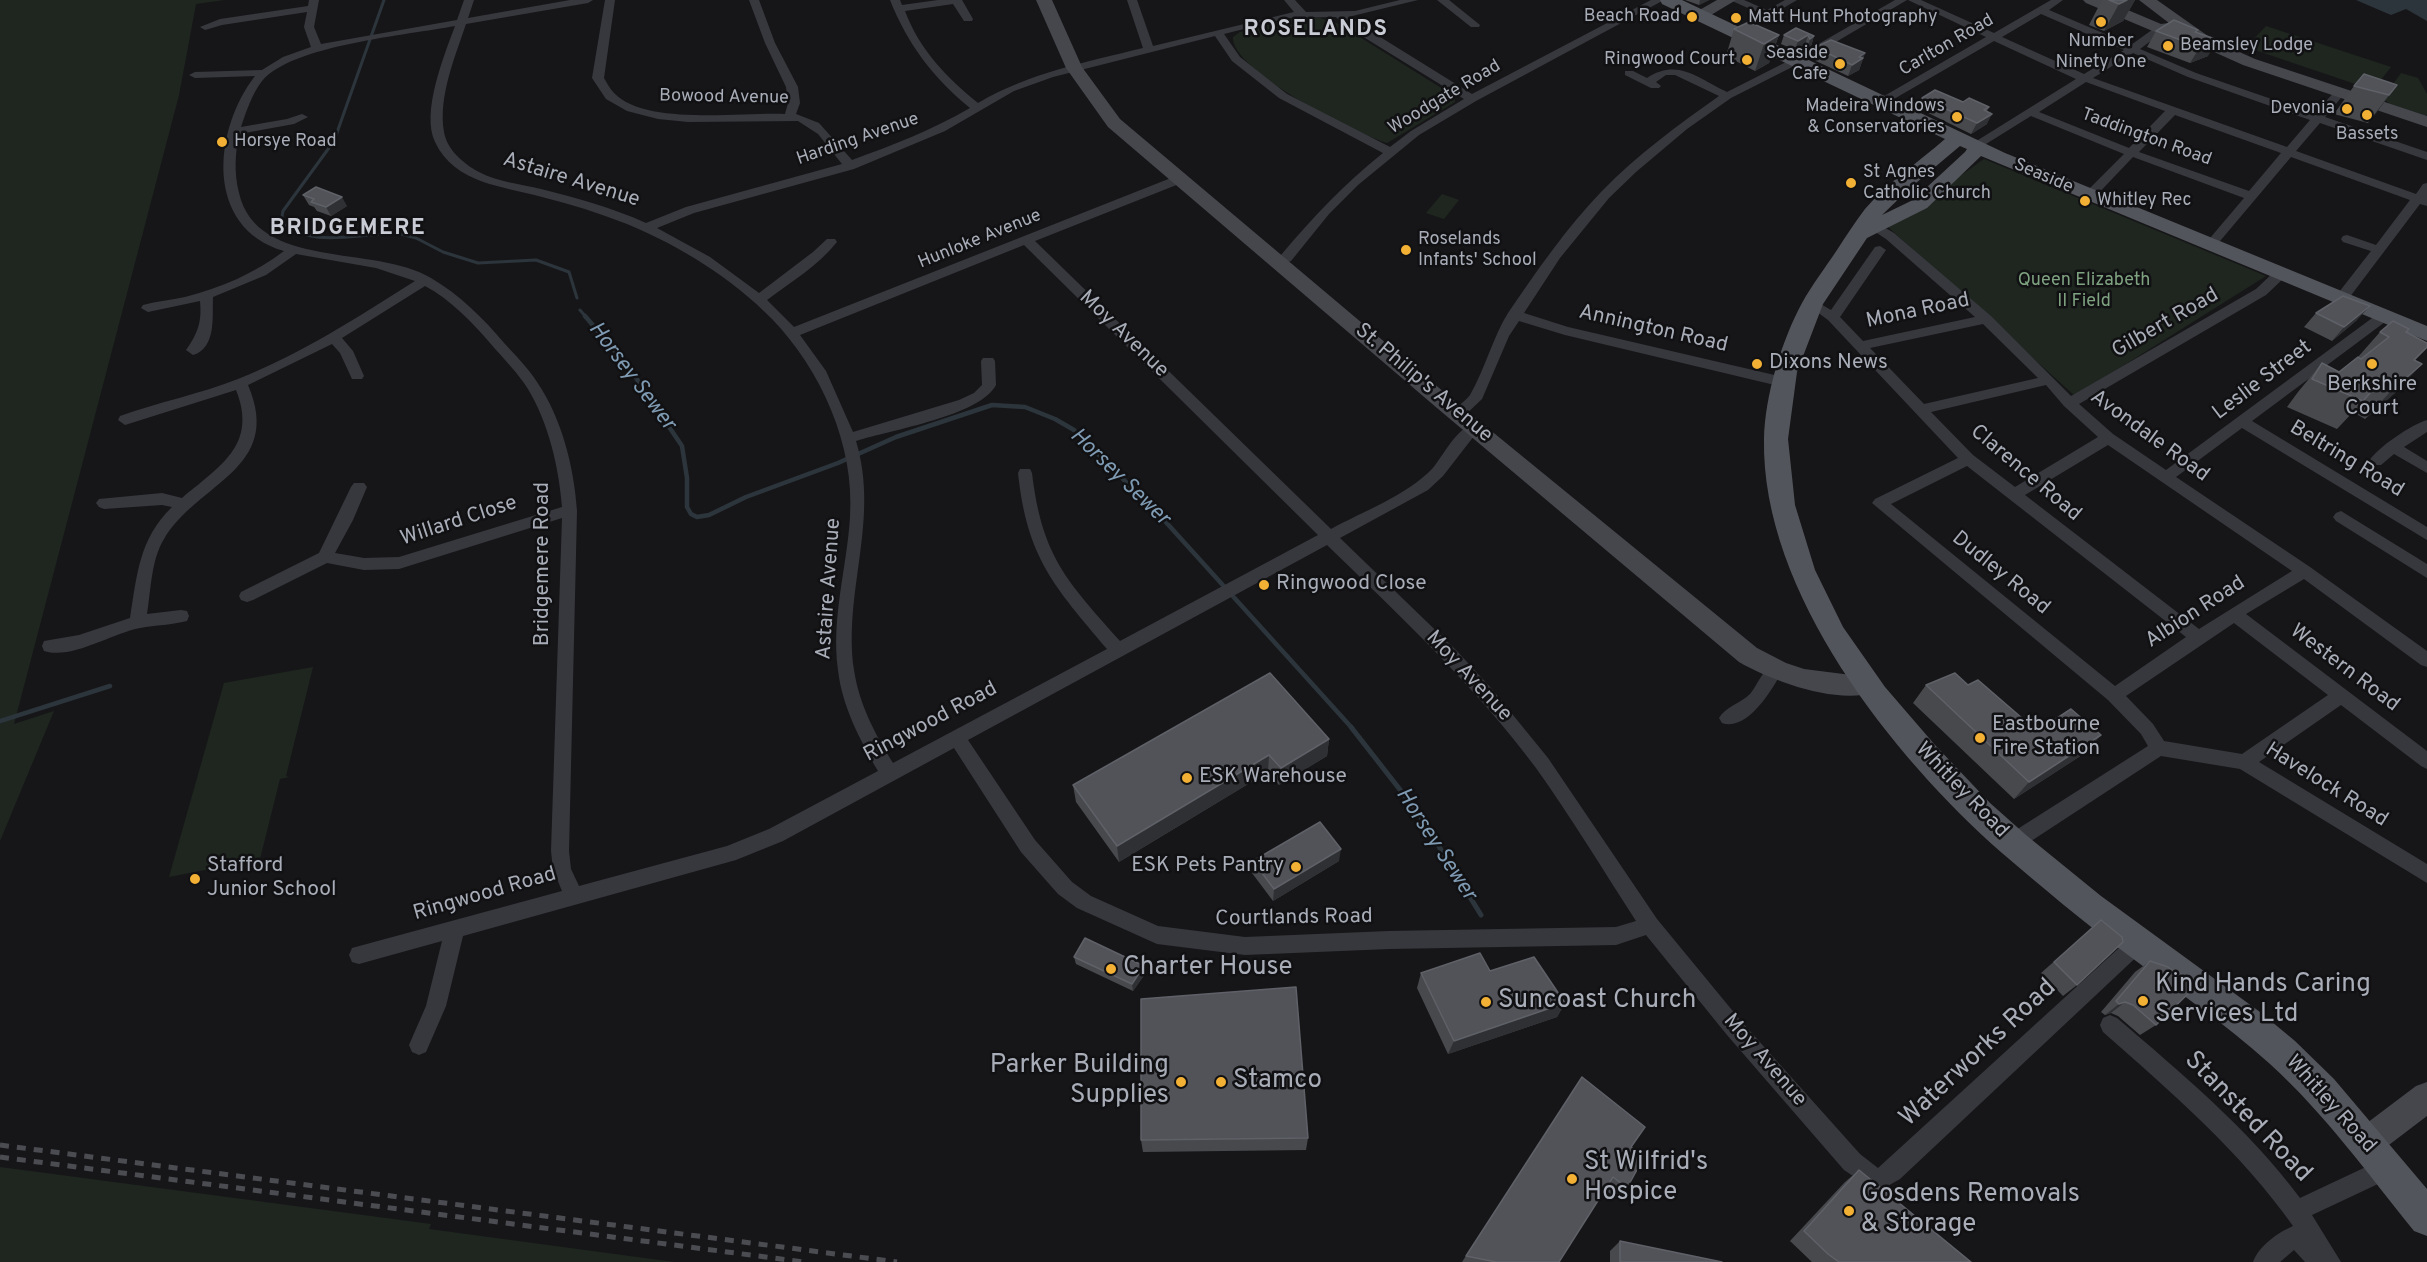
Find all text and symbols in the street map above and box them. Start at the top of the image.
place label: Beach Road [1584,6,1680,28]
place label: Matt Hunt Photography [1748,7,1937,29]
marker: Beach Road [1685,10,1699,24]
street label: Carlton Road [1896,10,1998,82]
marker: Matt Hunt Photography [1729,11,1743,25]
marker: Number Ninety One [2094,15,2108,29]
district label: ROSELANDS [1244,18,1388,44]
place label: Number Ninety One [2056,31,2146,74]
place label: Beamsley Lodge [2180,35,2313,57]
marker: Beamsley Lodge [2161,39,2175,53]
place label: Seaside Cafe [1766,43,1828,86]
place label: Ringwood Court [1604,49,1735,71]
marker: Ringwood Court [1740,53,1754,67]
street label: Woodgate Road [1385,56,1505,140]
marker: Seaside Cafe [1833,57,1847,71]
street label: Bowood Avenue [659,86,789,110]
place label: Madeira Windows & Conservatories [1805,96,1945,138]
place label: Devonia [2270,98,2335,120]
marker: Devonia [2340,102,2354,116]
street label: Taddington Road [2078,104,2214,172]
marker: Bassets [2360,108,2374,122]
street label: Harding Avenue [794,109,922,171]
marker: Madeira Windows & Conservatories [1950,110,1964,124]
place label: Bassets [2336,124,2398,146]
place label: Horsye Road [234,131,337,153]
marker: Horsye Road [215,135,229,149]
street label: Astaire Avenue [499,148,643,214]
street label: Seaside [2010,155,2076,199]
place label: St Agnes Catholic Church [1863,162,1991,204]
marker: St Agnes Catholic Church [1844,176,1858,190]
place label: Whitley Rec [2097,190,2192,212]
marker: Whitley Rec [2078,194,2092,208]
street label: Hunloke Avenue [915,205,1045,275]
district label: BRIDGEMERE [270,217,426,243]
place label: Roselands Infants' School [1418,229,1537,272]
marker: Roselands Infants' School [1399,243,1413,257]
park label: Queen Elizabeth II Field [2018,270,2150,312]
street label: Gilbert Road [2108,283,2224,365]
street label: Moy Avenue [1073,286,1173,384]
street label: Mona Road [1864,289,1972,335]
street label: Annington Road [1576,301,1730,359]
water label: Horsey Sewer [582,317,680,437]
street label: St. Philip's Avenue [1349,319,1497,449]
street label: Leslie Street [2208,336,2318,426]
place label: Dixons News [1769,351,1888,377]
marker: Dixons News [1750,357,1764,371]
marker: Berkshire Court [2365,357,2379,371]
place label: Berkshire Court [2327,373,2417,423]
street label: Avondale Road [2085,385,2213,489]
street label: Beltring Road [2284,416,2408,504]
street label: Clarence Road [1964,420,2086,528]
water label: Horsey Sewer [1063,424,1175,532]
street label: Bridgemere Road [531,482,557,646]
street label: Willard Close [397,491,521,553]
street label: Astaire Avenue [812,517,848,661]
street label: Dudley Road [1946,527,2054,621]
street label: Albion Road [2141,571,2251,655]
place label: Ringwood Close [1276,572,1426,598]
marker: Ringwood Close [1257,578,1271,592]
street label: Western Road [2284,620,2404,718]
street label: Moy Avenue [1420,626,1516,728]
street label: Ringwood Road [860,677,1002,769]
place label: Eastbourne Fire Station [1992,713,2100,763]
marker: Eastbourne Fire Station [1973,731,1987,745]
street label: Whitley Road [1909,738,2013,844]
street label: Havelock Road [2260,738,2392,834]
place label: ESK Warehouse [1199,765,1347,791]
marker: ESK Warehouse [1180,771,1194,785]
water label: Horsey Sewer [1389,784,1481,906]
place label: Stafford Junior School [207,854,336,904]
place label: ESK Pets Pantry [1131,854,1284,880]
marker: ESK Pets Pantry [1289,860,1303,874]
street label: Ringwood Road [411,863,559,927]
marker: Stafford Junior School [188,872,202,886]
street label: Courtlands Road [1215,905,1373,933]
place label: Charter House [1123,953,1292,985]
marker: Charter House [1104,962,1118,976]
place label: Kind Hands Caring Services Ltd [2155,970,2371,1032]
street label: Waterworks Road [1894,973,2064,1135]
place label: Suncoast Church [1498,986,1696,1018]
marker: Kind Hands Caring Services Ltd [2136,994,2150,1008]
marker: Suncoast Church [1479,995,1493,1009]
street label: Moy Avenue [1717,1009,1811,1113]
street label: Stansted Road [2177,1046,2317,1190]
place label: Parker Building Supplies [990,1051,1169,1112]
street label: Whitley Road [2279,1051,2381,1159]
place label: Stamco [1233,1066,1322,1098]
marker: Parker Building Supplies [1174,1075,1188,1089]
marker: Stamco [1214,1075,1228,1089]
place label: St Wilfrid's Hospice [1584,1148,1708,1210]
marker: St Wilfrid's Hospice [1565,1172,1579,1186]
place label: Gosdens Removals & Storage [1861,1180,2080,1242]
marker: Gosdens Removals & Storage [1842,1204,1856,1218]

